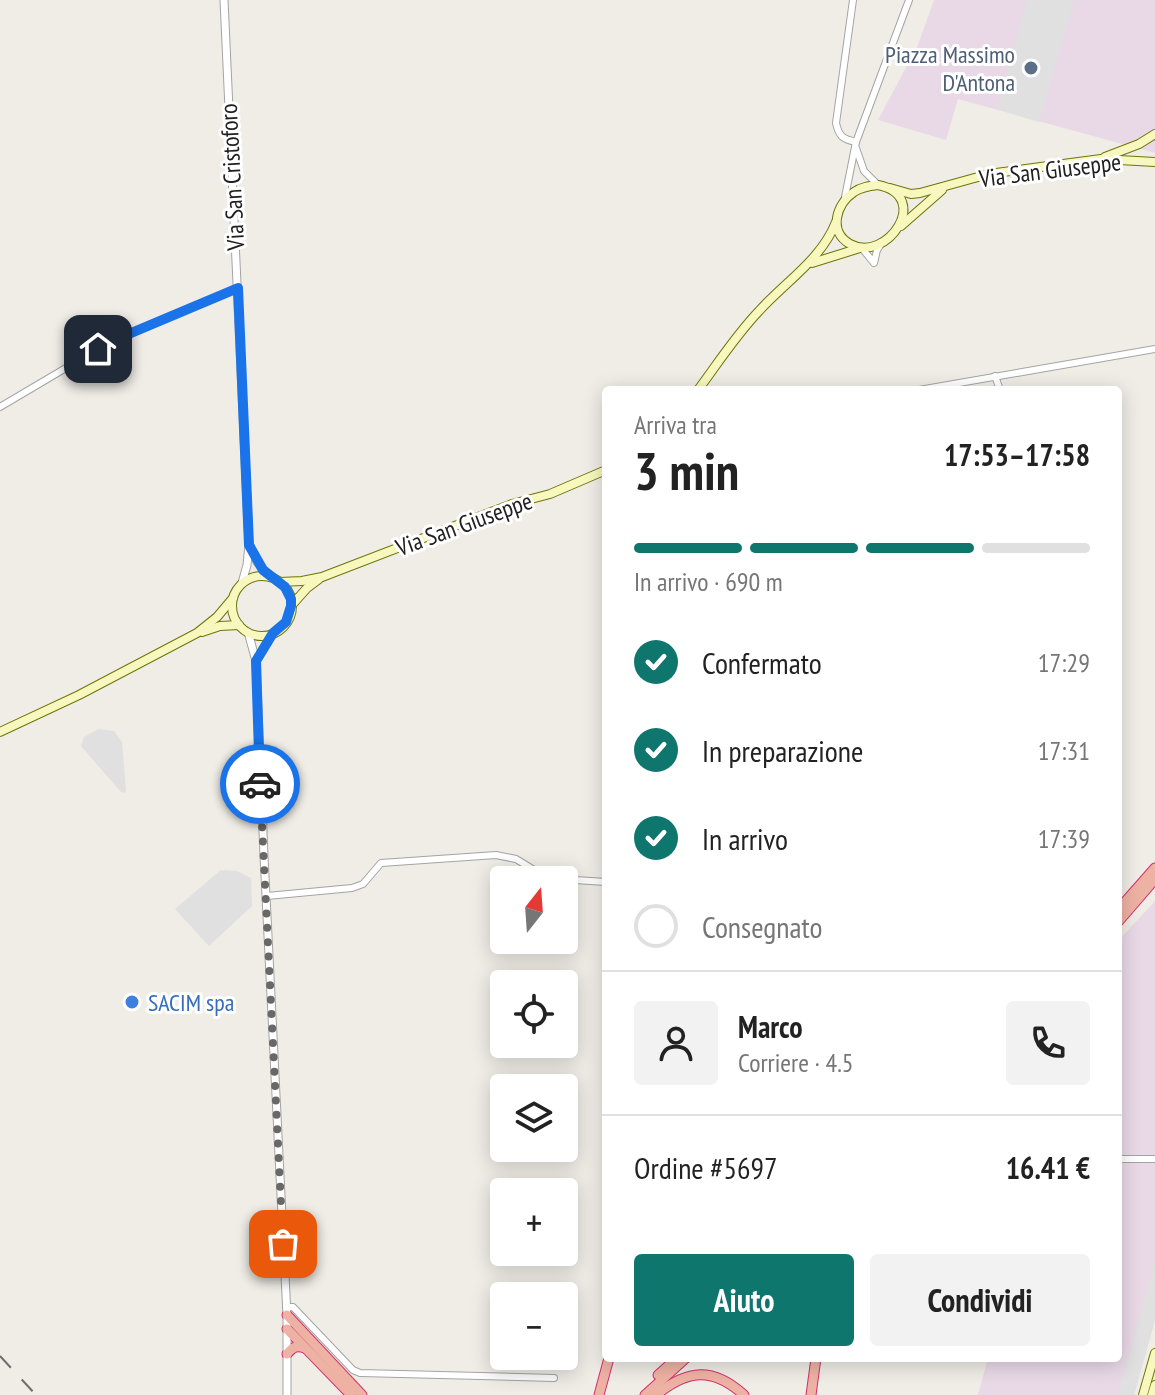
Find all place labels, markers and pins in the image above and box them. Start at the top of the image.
place label: Piazza Massimo D'Antona [885,39,1015,98]
marker: Piazza Massimo D'Antona [1022,59,1040,77]
pin [64,315,132,383]
place label: SACIM spa [148,987,234,1018]
marker: SACIM spa [123,993,141,1011]
pin [249,1210,317,1278]

